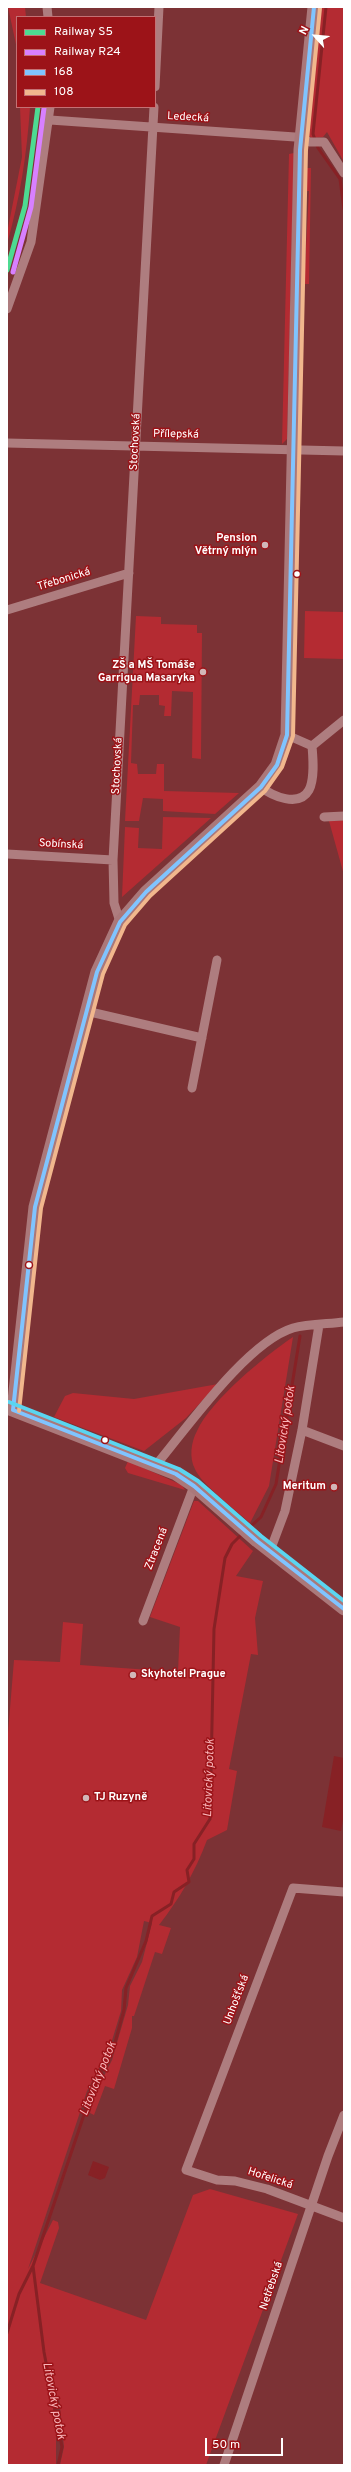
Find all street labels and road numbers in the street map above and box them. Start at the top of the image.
street label: Ledecká [167,110,209,126]
street label: Stochovská [128,413,144,471]
street label: Přílepská [153,428,199,442]
street label: Třebonická [36,566,92,594]
street label: Stochovská [110,737,126,795]
street label: Sobínská [38,837,84,853]
street label: Ztracená [143,1526,171,1572]
street label: Unhošťská [221,1973,253,2027]
street label: Hořelická [246,2166,294,2192]
street label: Netřebská [258,2260,286,2312]

